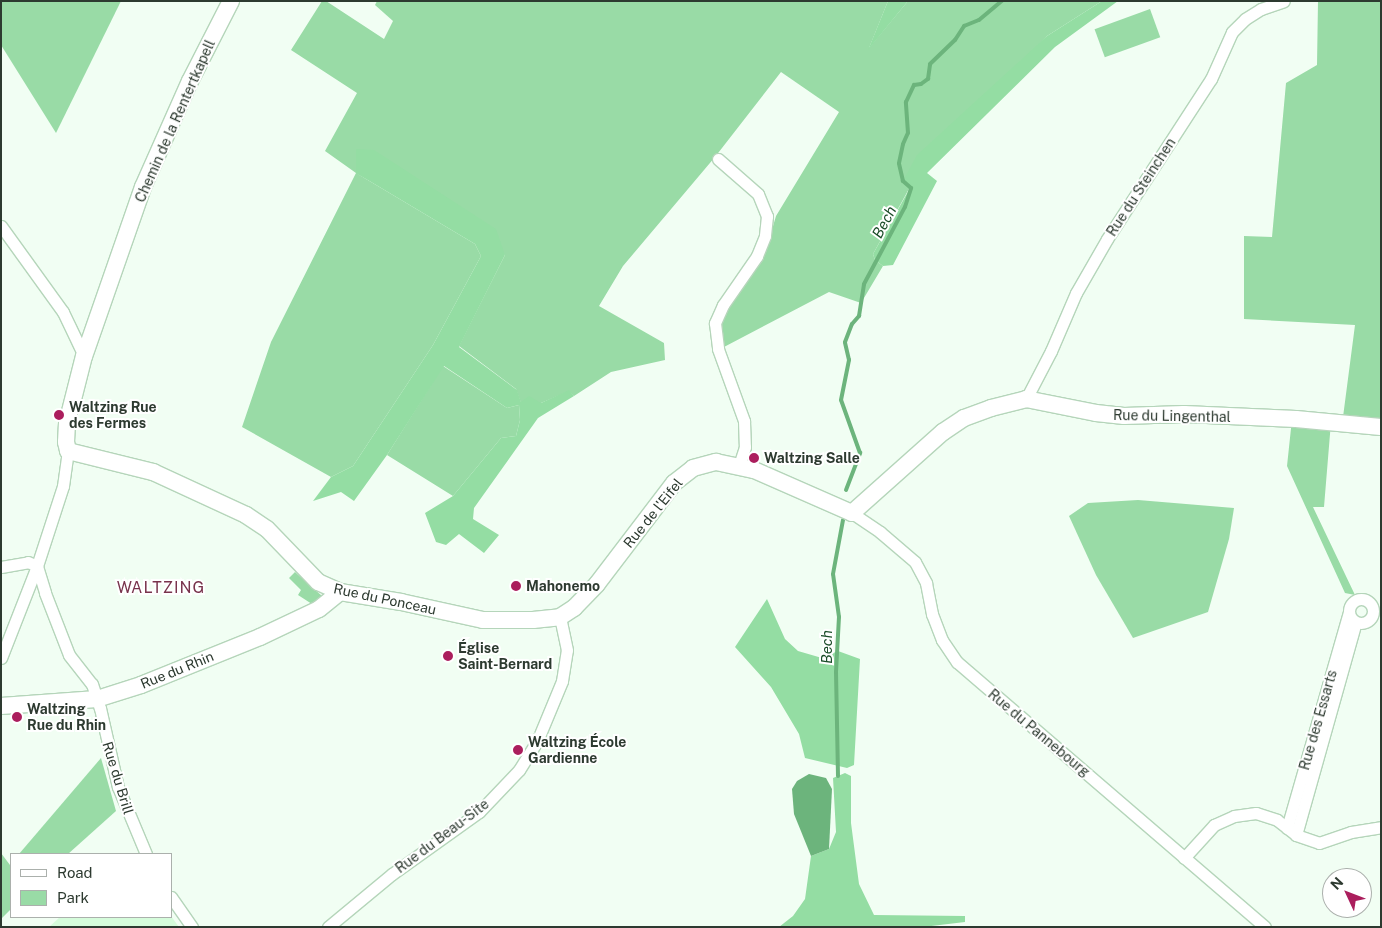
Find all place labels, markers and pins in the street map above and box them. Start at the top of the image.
place label: Waltzing Rue des Fermes [69,399,157,432]
marker: Waltzing Rue des Fermes [53,409,65,421]
place label: Waltzing Salle [764,450,860,466]
marker: Waltzing Salle [748,452,760,464]
place label: Mahonemo [526,578,600,594]
marker: Mahonemo [510,580,522,592]
place label: Église Saint-Bernard [458,640,552,672]
marker: Église Saint-Bernard [442,650,454,662]
place label: Waltzing Rue du Rhin [27,701,106,734]
marker: Waltzing Rue du Rhin [11,711,23,723]
place label: Waltzing École Gardienne [528,734,626,766]
marker: Waltzing École Gardienne [512,744,524,756]

